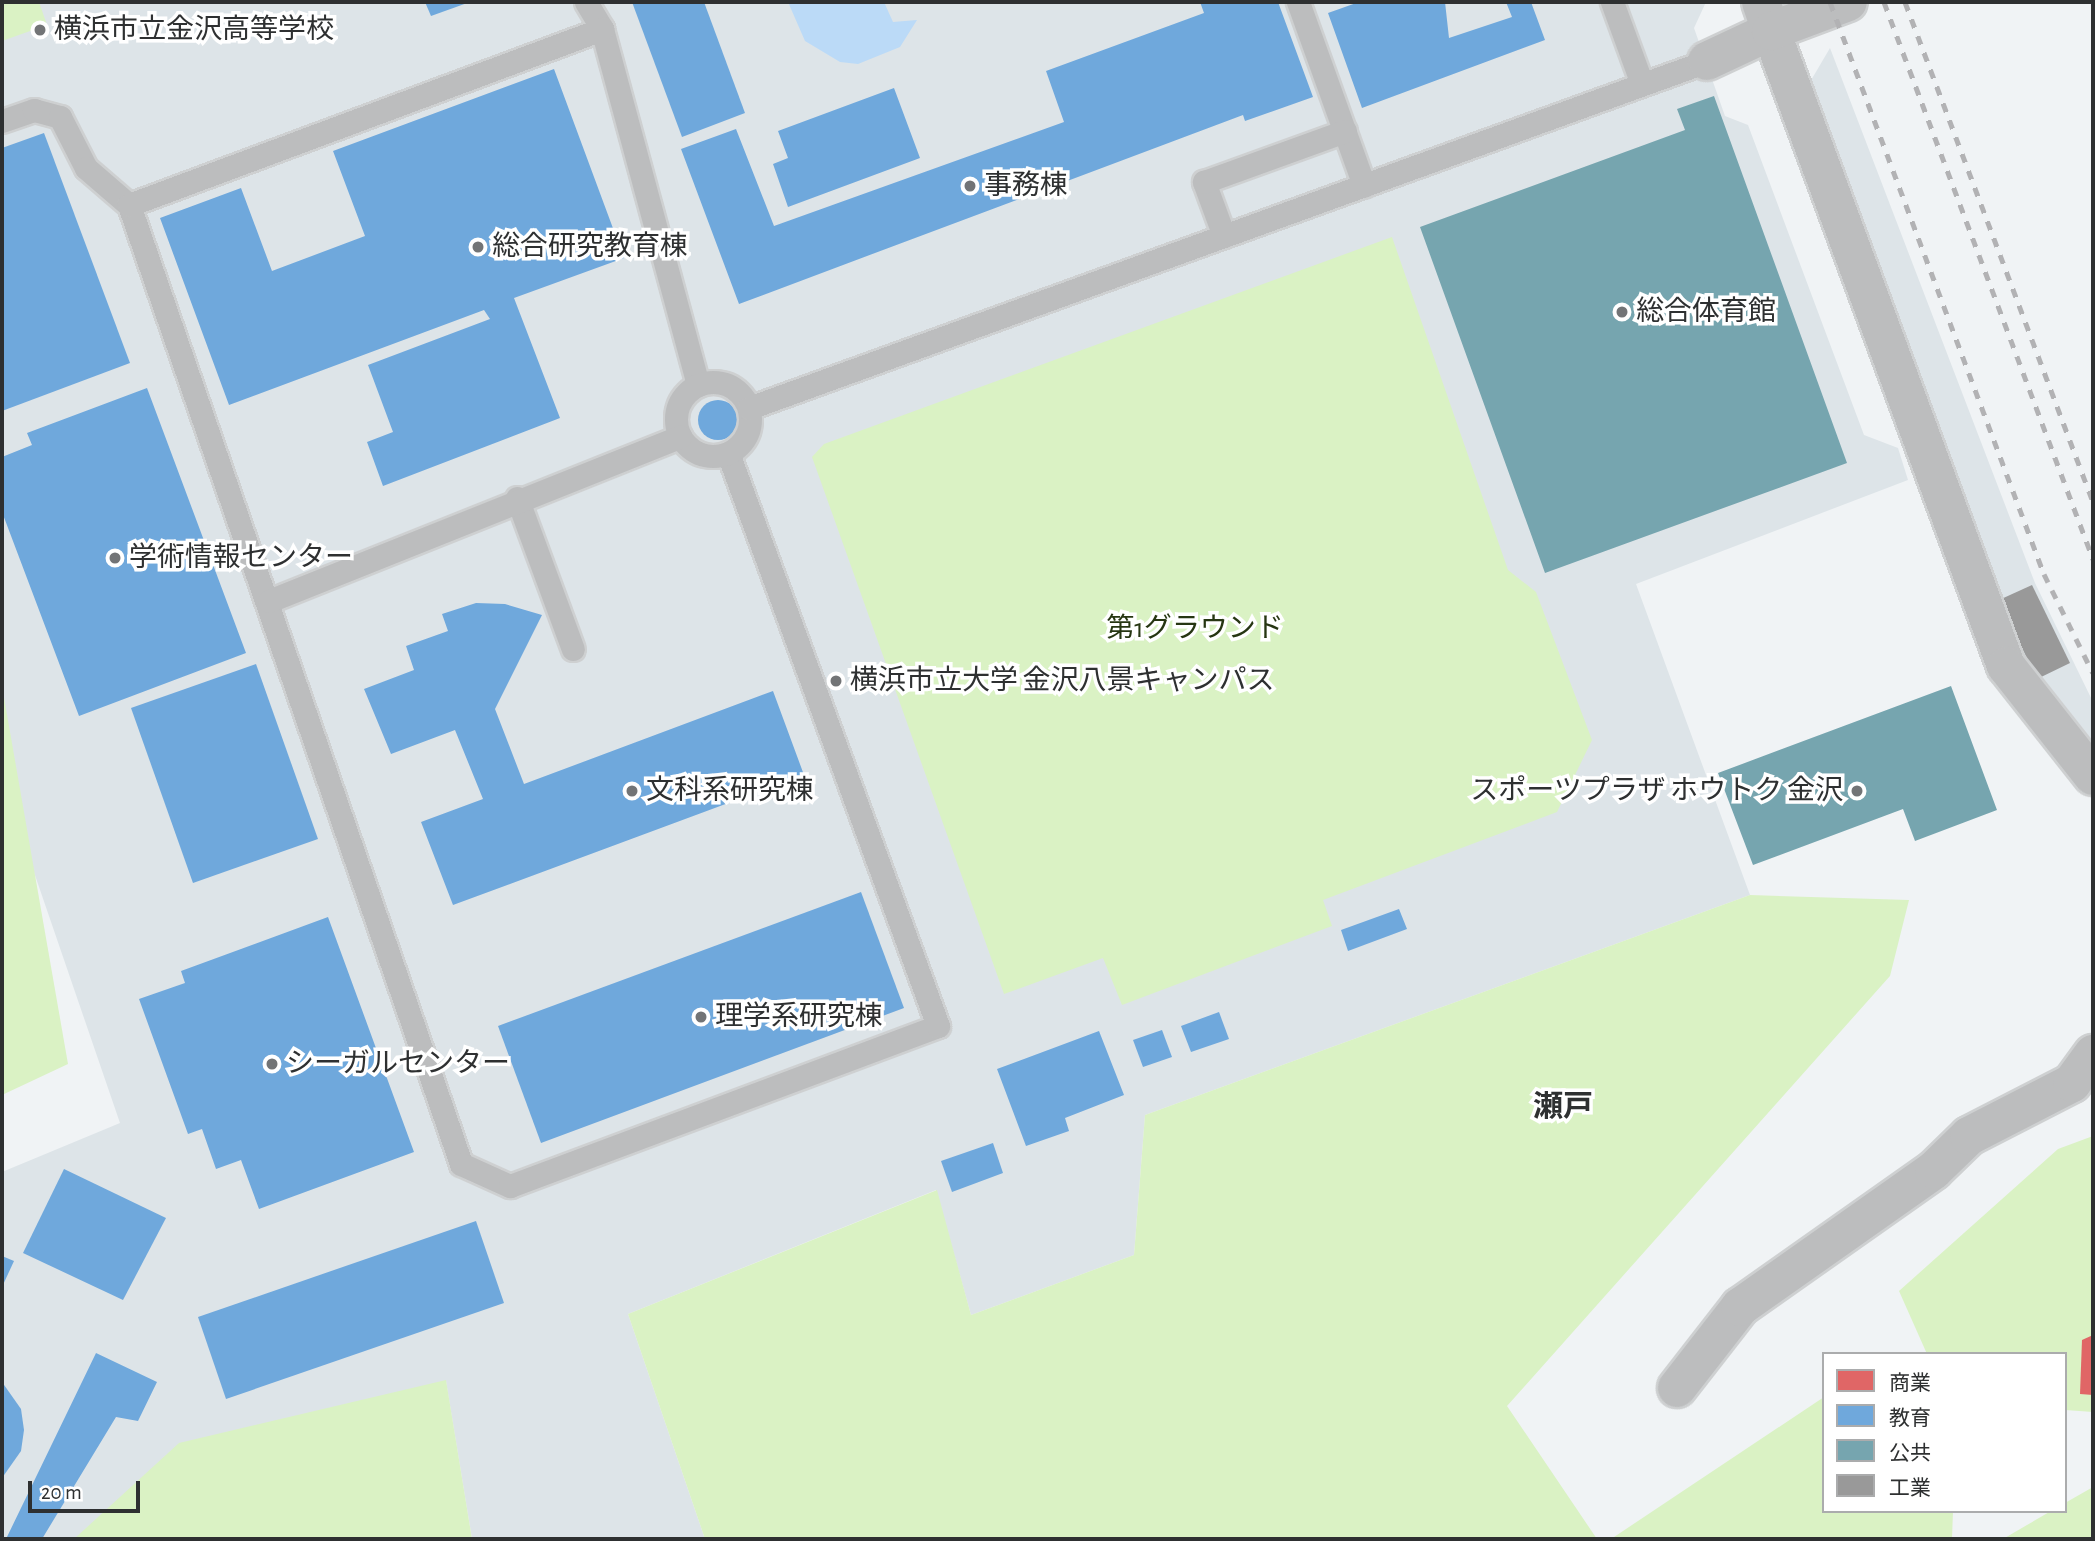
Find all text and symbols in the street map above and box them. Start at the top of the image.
place label: 横浜市立金沢高等学校 [54,13,334,47]
marker: 横浜市立金沢高等学校 [32,22,48,38]
place label: 事務棟 [984,169,1068,203]
marker: 事務棟 [962,178,978,194]
place label: 総合研究教育棟 [492,230,688,264]
marker: 総合研究教育棟 [470,239,486,255]
place label: 総合体育館 [1636,295,1776,329]
marker: 総合体育館 [1614,304,1630,320]
place label: 学術情報センター [129,541,353,575]
marker: 学術情報センター [107,550,123,566]
park label: 第1グラウンド [1106,612,1284,646]
place label: 横浜市立大学 金沢八景キャンパス [850,664,1275,698]
marker: 横浜市立大学 金沢八景キャンパス [828,673,844,689]
place label: 文科系研究棟 [646,774,814,808]
place label: スポーツプラザ ホウトク 金沢 [1470,774,1843,808]
marker: 文科系研究棟 [624,783,640,799]
marker: スポーツプラザ ホウトク 金沢 [1849,783,1865,799]
place label: 理学系研究棟 [715,1000,883,1034]
marker: 理学系研究棟 [693,1009,709,1025]
place label: シーガルセンター [286,1047,510,1081]
marker: シーガルセンター [264,1056,280,1072]
district label: 瀬戸 [1533,1089,1593,1125]
legend [1822,1352,2067,1513]
text: 商業 [1889,1373,1931,1394]
text: 教育 [1889,1408,1931,1429]
text: 公共 [1889,1443,1931,1464]
scale bar [32,1468,144,1512]
text: 工業 [1889,1478,1931,1499]
text: 20 m [41,1482,82,1503]

